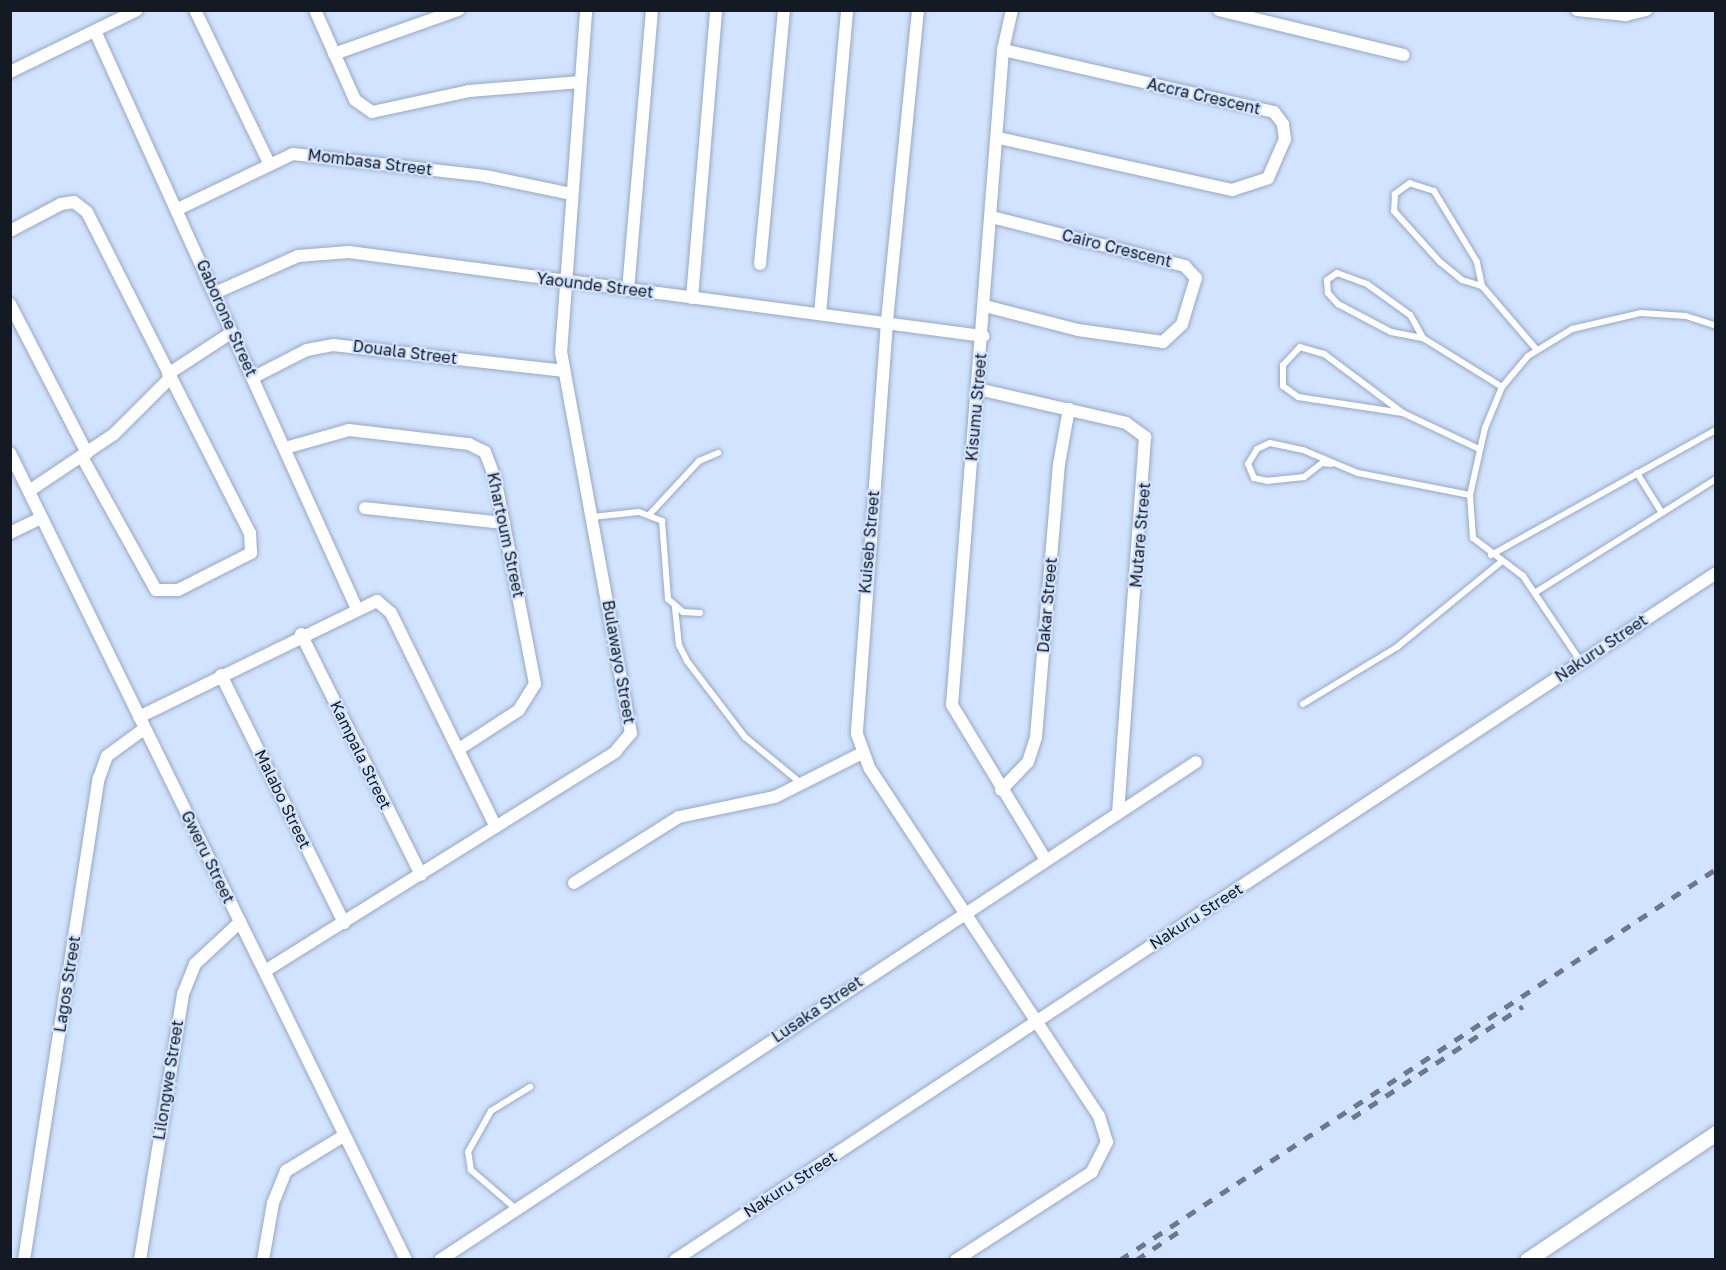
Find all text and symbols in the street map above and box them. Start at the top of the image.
street label: Accra Crescent [1145,74,1263,118]
street label: Mombasa Street [307,145,433,179]
street label: Cairo Crescent [1060,225,1174,271]
street label: Gaborone Street [193,257,261,379]
street label: Yaounde Street [535,268,655,302]
street label: Douala Street [352,336,458,368]
street label: Kisumu Street [962,352,990,462]
street label: Khartoum Street [483,471,529,599]
street label: Mutare Street [1126,482,1154,588]
street label: Kuiseb Street [855,490,883,594]
street label: Dakar Street [1033,556,1061,654]
street label: Bulawayo Street [599,599,639,725]
street label: Nakuru Street [1551,610,1651,686]
street label: Kampala Street [326,698,396,812]
street label: Malabo Street [251,746,315,852]
street label: Gweru Street [177,808,239,906]
street label: Nakuru Street [1146,879,1246,953]
street label: Lagos Street [50,934,84,1034]
street label: Lusaka Street [768,972,866,1046]
street label: Lilongwe Street [149,1019,187,1141]
street label: Nakuru Street [740,1147,840,1221]

